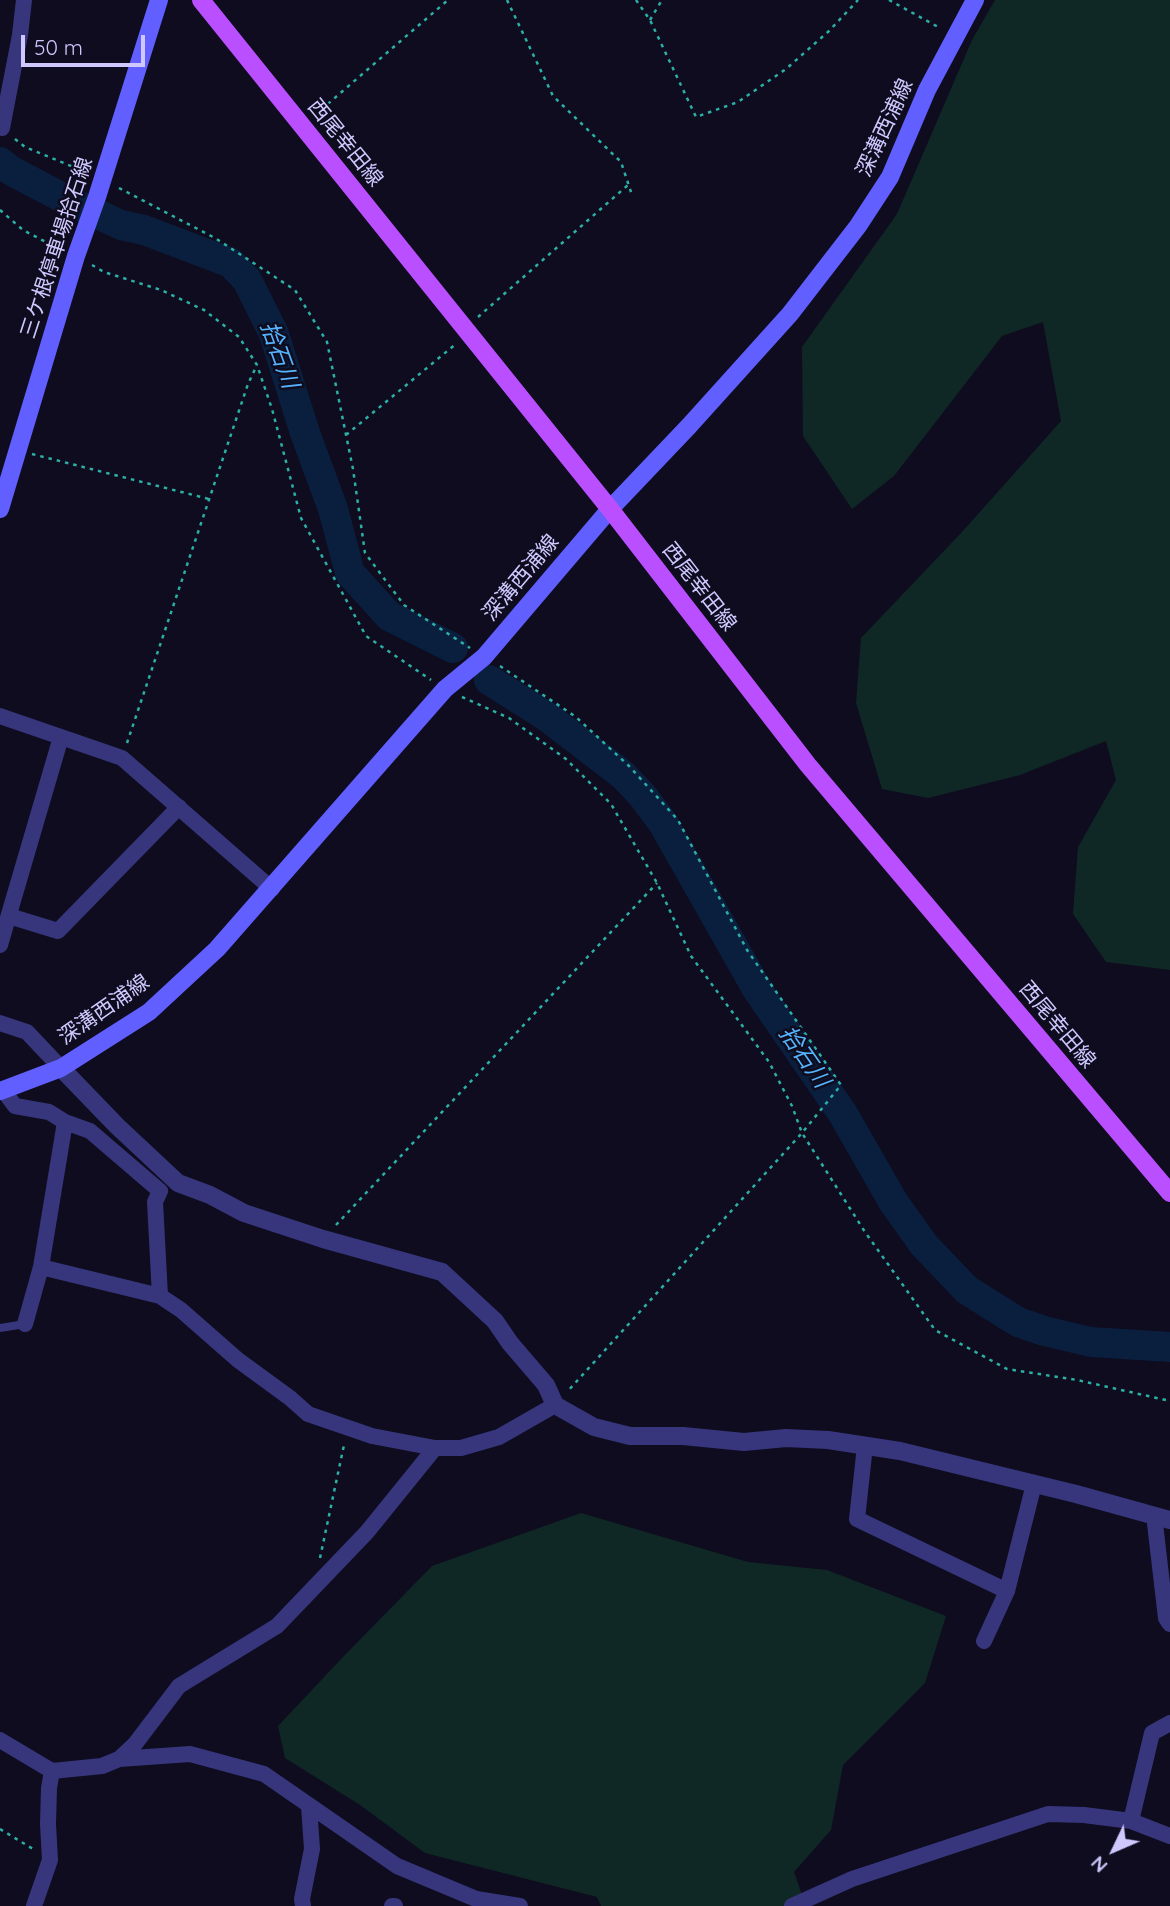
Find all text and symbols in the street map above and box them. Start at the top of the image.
scale bar [24,21,149,65]
text: 50 m [34,34,83,60]
street label: 深溝西浦線 [851,75,919,181]
street label: 西尾幸田線 [302,94,388,192]
street label: 三ケ根停車場拾石線 [16,154,98,342]
water label: 拾石川 [254,318,304,392]
street label: 深溝西浦線 [478,530,564,626]
street label: 西尾幸田線 [657,538,741,636]
street label: 深溝西浦線 [54,970,154,1050]
street label: 西尾幸田線 [1014,977,1100,1073]
water label: 拾石川 [773,1021,835,1093]
north arrow [1079,1815,1149,1885]
text: N [1085,1851,1112,1878]

